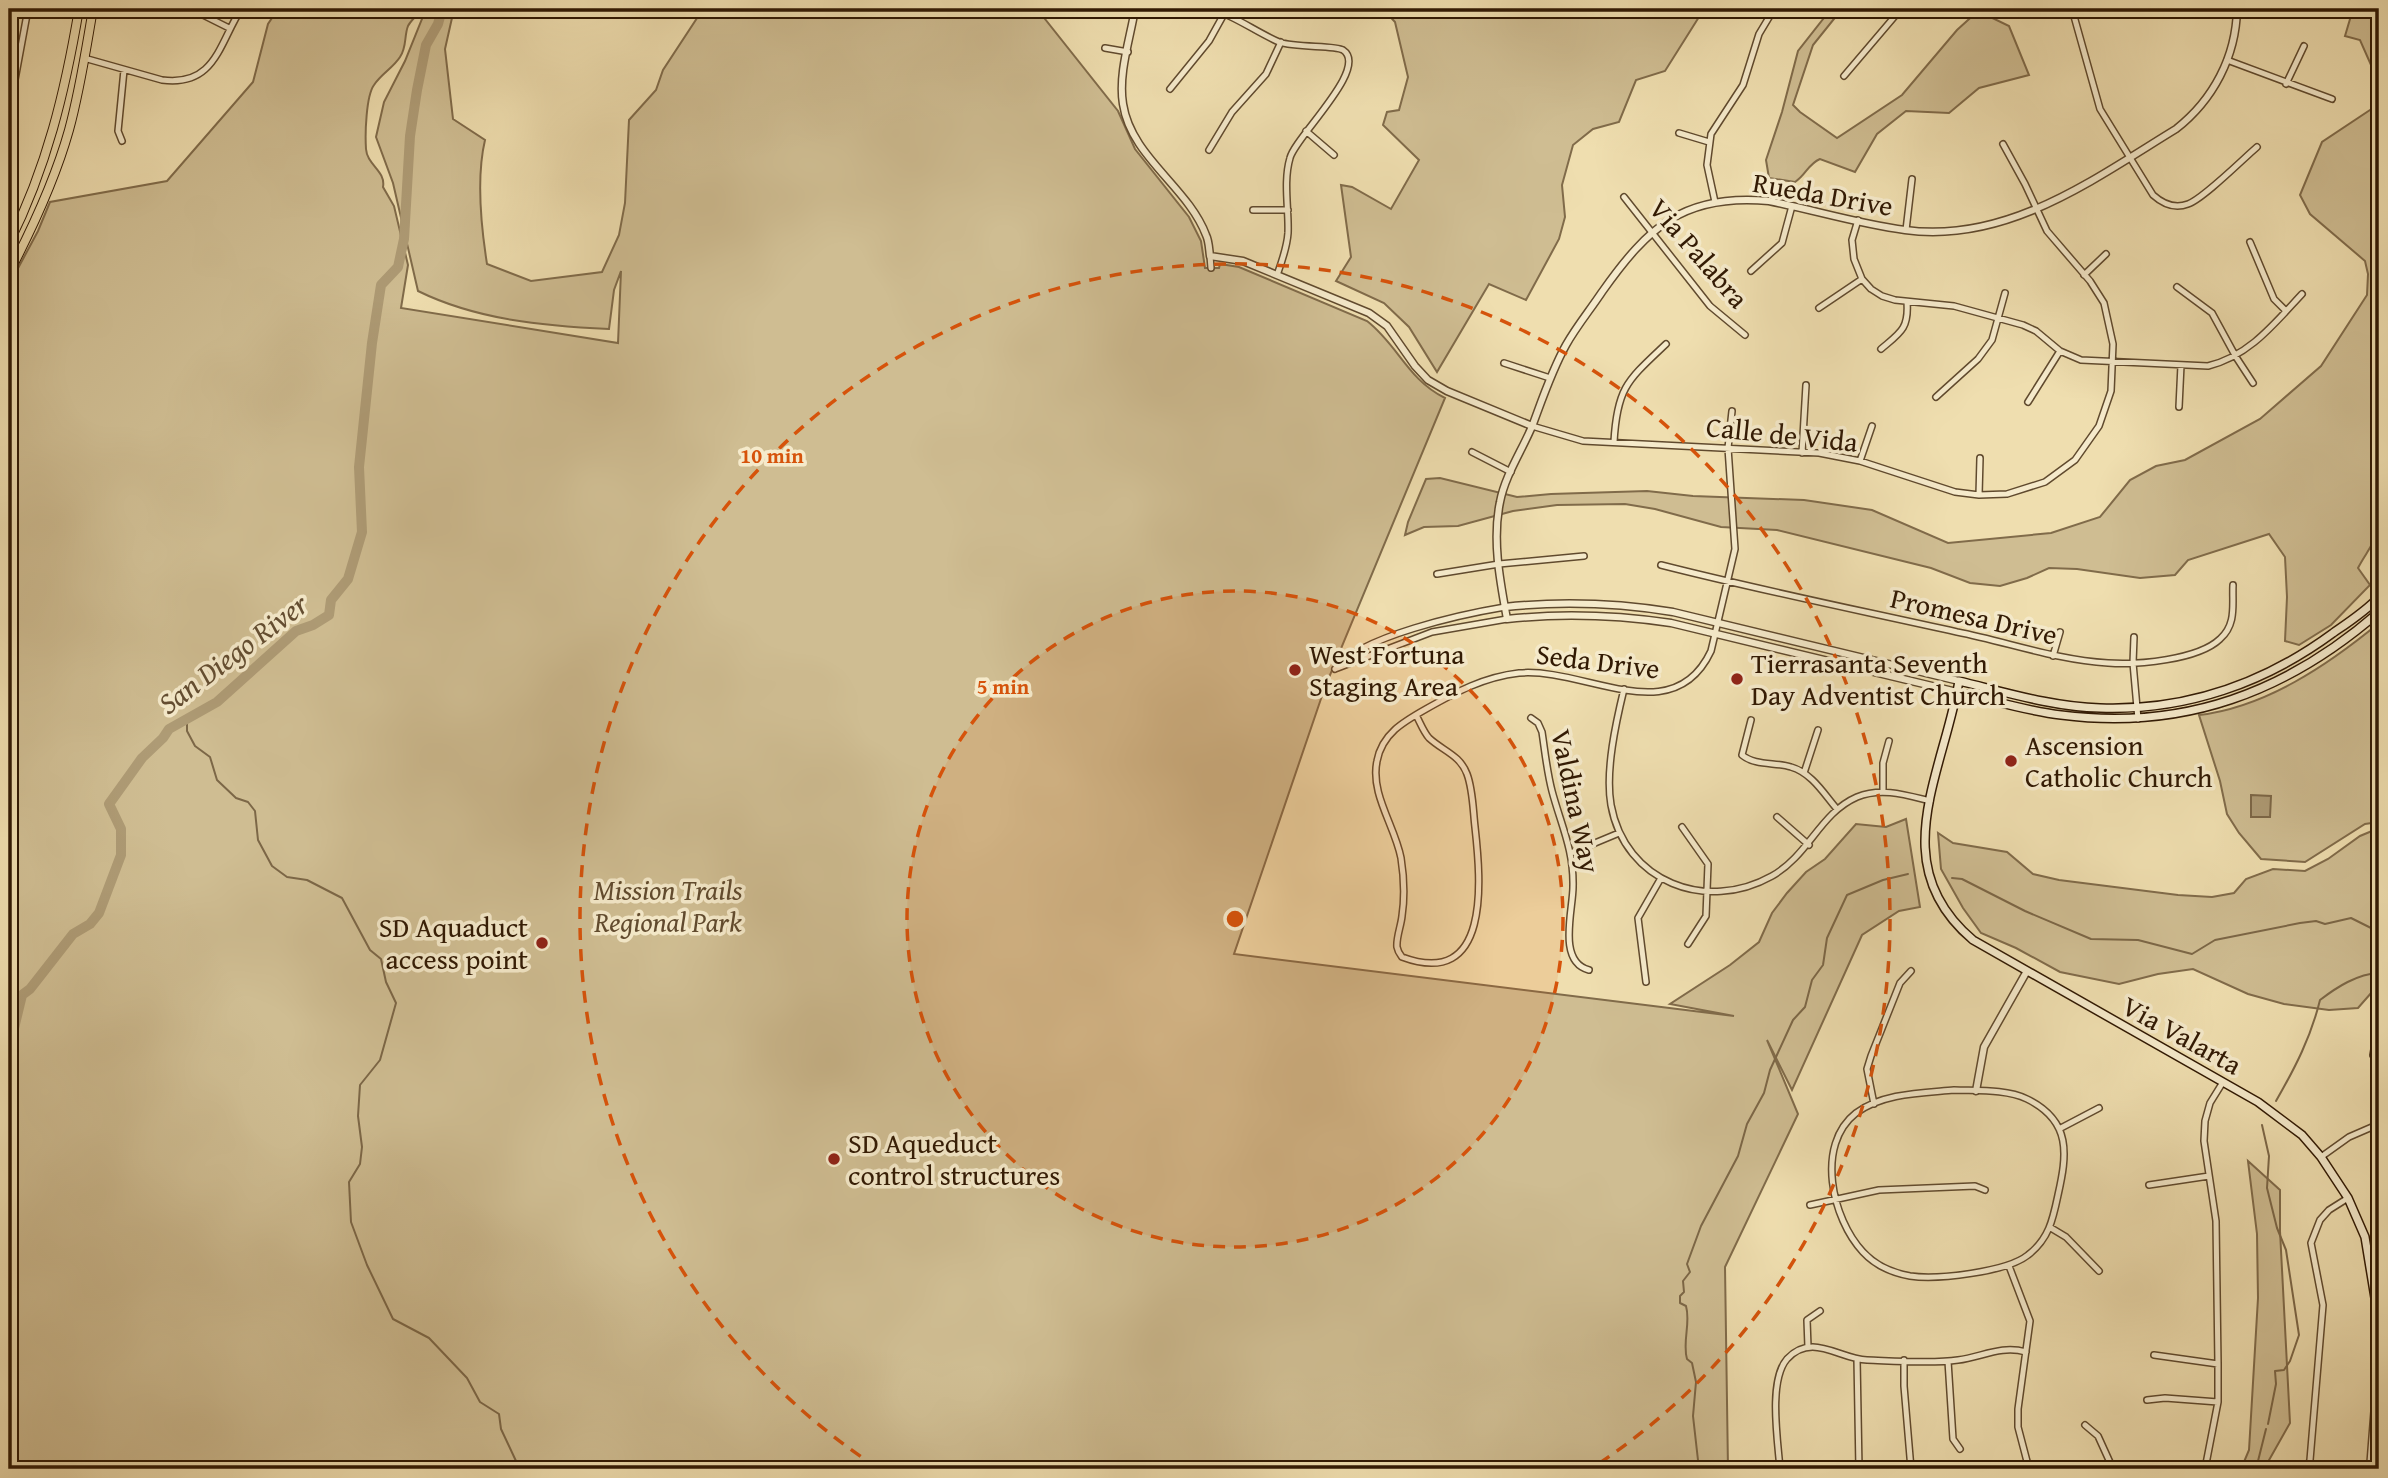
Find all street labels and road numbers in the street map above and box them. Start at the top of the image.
street label: Rueda Drive [1750,161,1896,226]
street label: Via Palabra [1640,189,1759,317]
street label: Calle de Vida [1704,405,1861,462]
street label: Promesa Drive [1887,576,2061,655]
street label: Seda Drive [1534,633,1662,688]
street label: Valdina Way [1541,725,1612,876]
street label: Via Valarta [2115,985,2250,1085]

